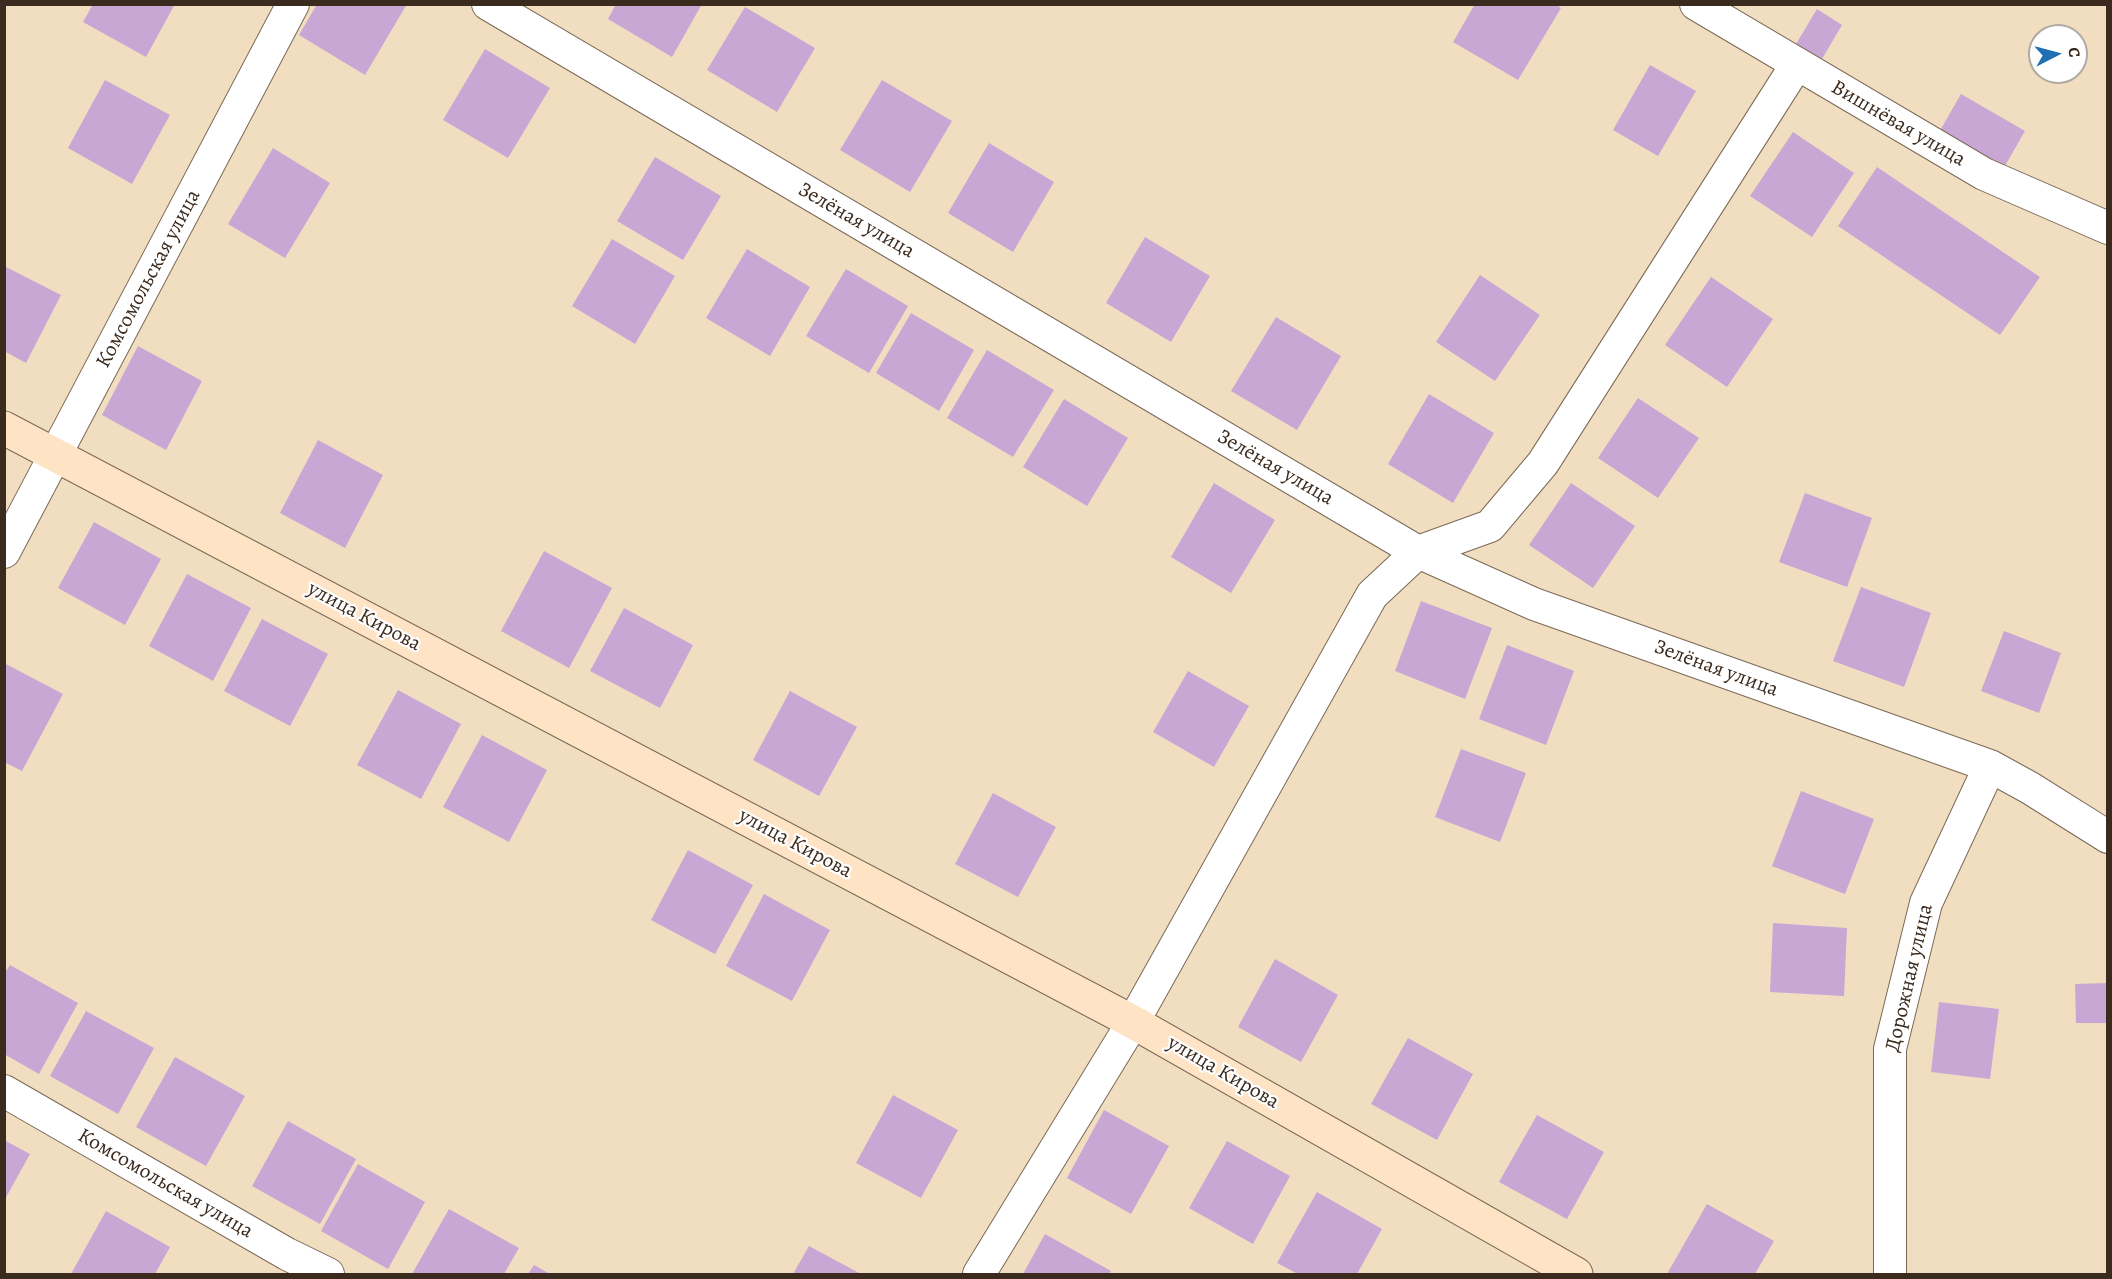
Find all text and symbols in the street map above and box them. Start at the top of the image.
north arrow [2028,24,2088,84]
text: С [2062,46,2085,58]
street label: Вишнёвая улица [1826,75,1970,173]
street label: Зелёная улица [793,178,919,264]
street label: Комсомольская улица [91,186,207,372]
street label: Зелёная улица [1212,425,1338,511]
street label: улица Кирова [303,577,425,657]
street label: Зелёная улица [1650,635,1782,703]
street label: улица Кирова [734,804,856,884]
street label: Дорожная улица [1881,902,1939,1054]
street label: улица Кирова [1163,1031,1283,1115]
street label: Комсомольская улица [73,1124,257,1244]

